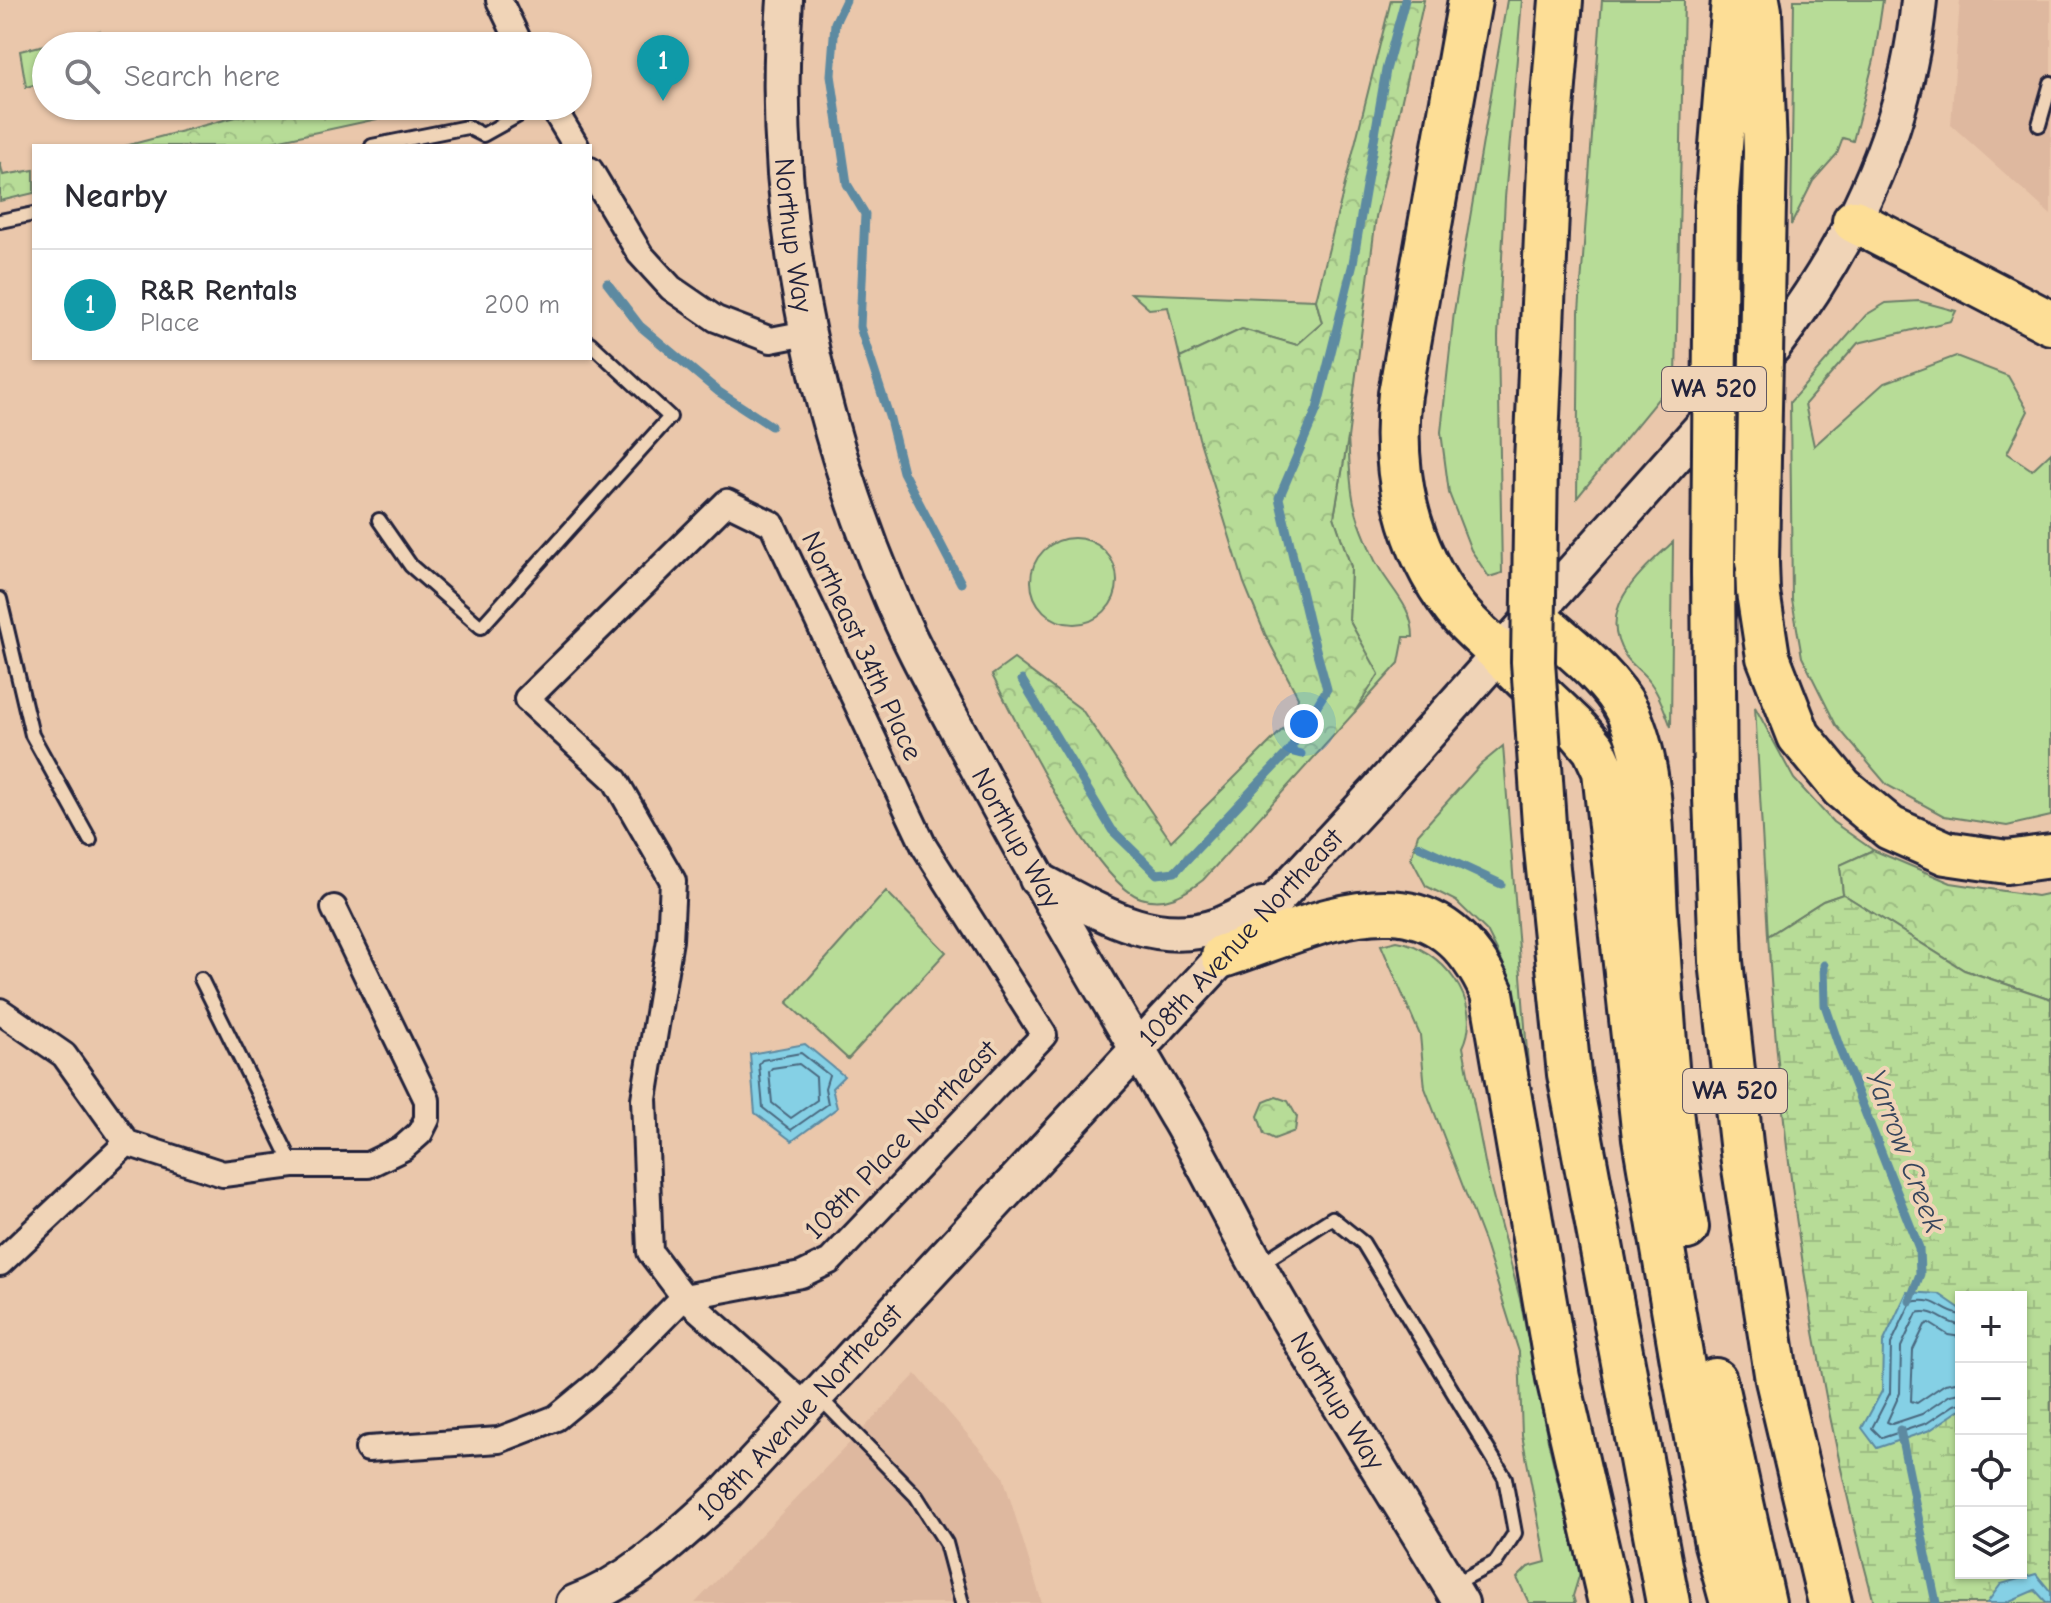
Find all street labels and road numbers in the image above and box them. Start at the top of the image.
street label: Northup Way [768,157,820,316]
road number: WA 520 [1662,367,1766,411]
street label: Northeast 34th Place [795,527,929,765]
street label: Northup Way [965,763,1068,914]
street label: 108th Avenue Northeast [1132,822,1350,1053]
street label: 108th Place Northeast [798,1033,1005,1246]
road number: WA 520 [1683,1069,1787,1113]
street label: 108th Avenue Northeast [690,1297,910,1527]
street label: Northup Way [1284,1326,1392,1476]

